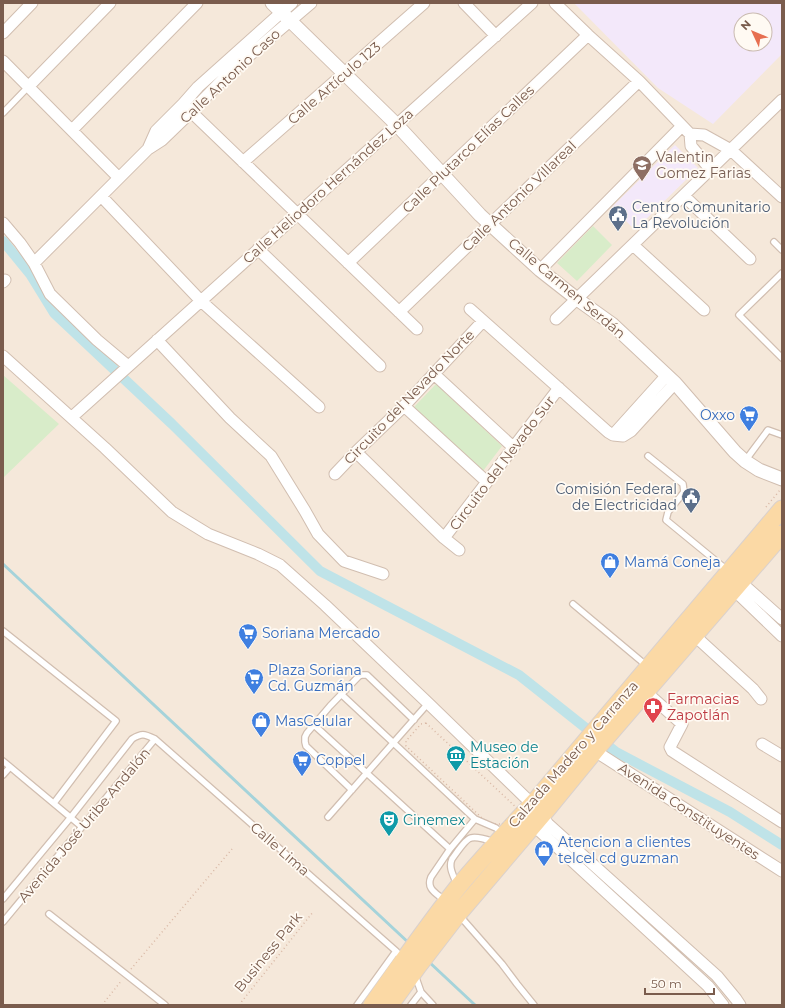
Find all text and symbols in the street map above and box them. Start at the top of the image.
north arrow [733,12,773,52]
text: N [738,17,754,33]
street label: Calle Antonio Caso [176,25,284,127]
street label: Calle Artículo 123 [284,38,384,128]
street label: Calle Plutarco Elías Calles [398,81,538,217]
street label: Calle Heliodoro Hernández Loza [239,105,417,267]
street label: Calle Antonio Villareal [458,137,580,255]
place label: Valentin Gomez Farias [656,148,751,182]
school or university icon: Valentin Gomez Farias [631,154,653,182]
place label: Centro Comunitario La Revolución [632,198,771,232]
public building icon: Centro Comunitario La Revolución [607,204,629,232]
street label: Calle Carmen Serdán [505,234,629,342]
street label: Circuito del Nevado Norte [340,326,478,468]
street label: Circuito del Nevado Sur [445,392,559,534]
supermarket icon: Oxxo [738,404,760,432]
place label: Oxxo [700,406,735,424]
place label: Comisión Federal de Electricidad [555,480,677,514]
public building icon: Comisión Federal de Electricidad [680,486,702,514]
shop icon: Mamá Coneja [599,551,621,579]
place label: Mamá Coneja [624,553,721,571]
supermarket icon: Soriana Mercado [237,622,259,650]
place label: Soriana Mercado [262,624,380,642]
place label: Plaza Soriana Cd. Guzmán [268,661,362,695]
supermarket icon: Plaza Soriana Cd. Guzmán [243,667,265,695]
street label: Calzada Madero y Carranza [504,677,642,831]
place label: Farmacias Zapotlán [667,690,739,724]
pharmacy icon: Farmacias Zapotlán [642,696,664,724]
shop icon: MasCelular [250,710,272,738]
place label: MasCelular [275,712,353,730]
place label: Museo de Estación [470,738,538,772]
street label: Avenida José Uribe Andalón [14,744,154,906]
museum icon: Museo de Estación [445,744,467,772]
supermarket icon: Coppel [291,749,313,777]
place label: Coppel [316,751,366,769]
street label: Avenida Constituyentes [615,758,763,864]
theatre icon: Cinemex [378,809,400,837]
place label: Cinemex [403,811,466,829]
street label: Calle Lima [247,818,313,880]
place label: Atencion a clientes telcel cd guzman [558,833,691,867]
shop icon: Atencion a clientes telcel cd guzman [533,839,555,867]
street label: Business Park [230,908,306,996]
scale bar [645,970,714,996]
text: 50 m [651,976,682,991]

